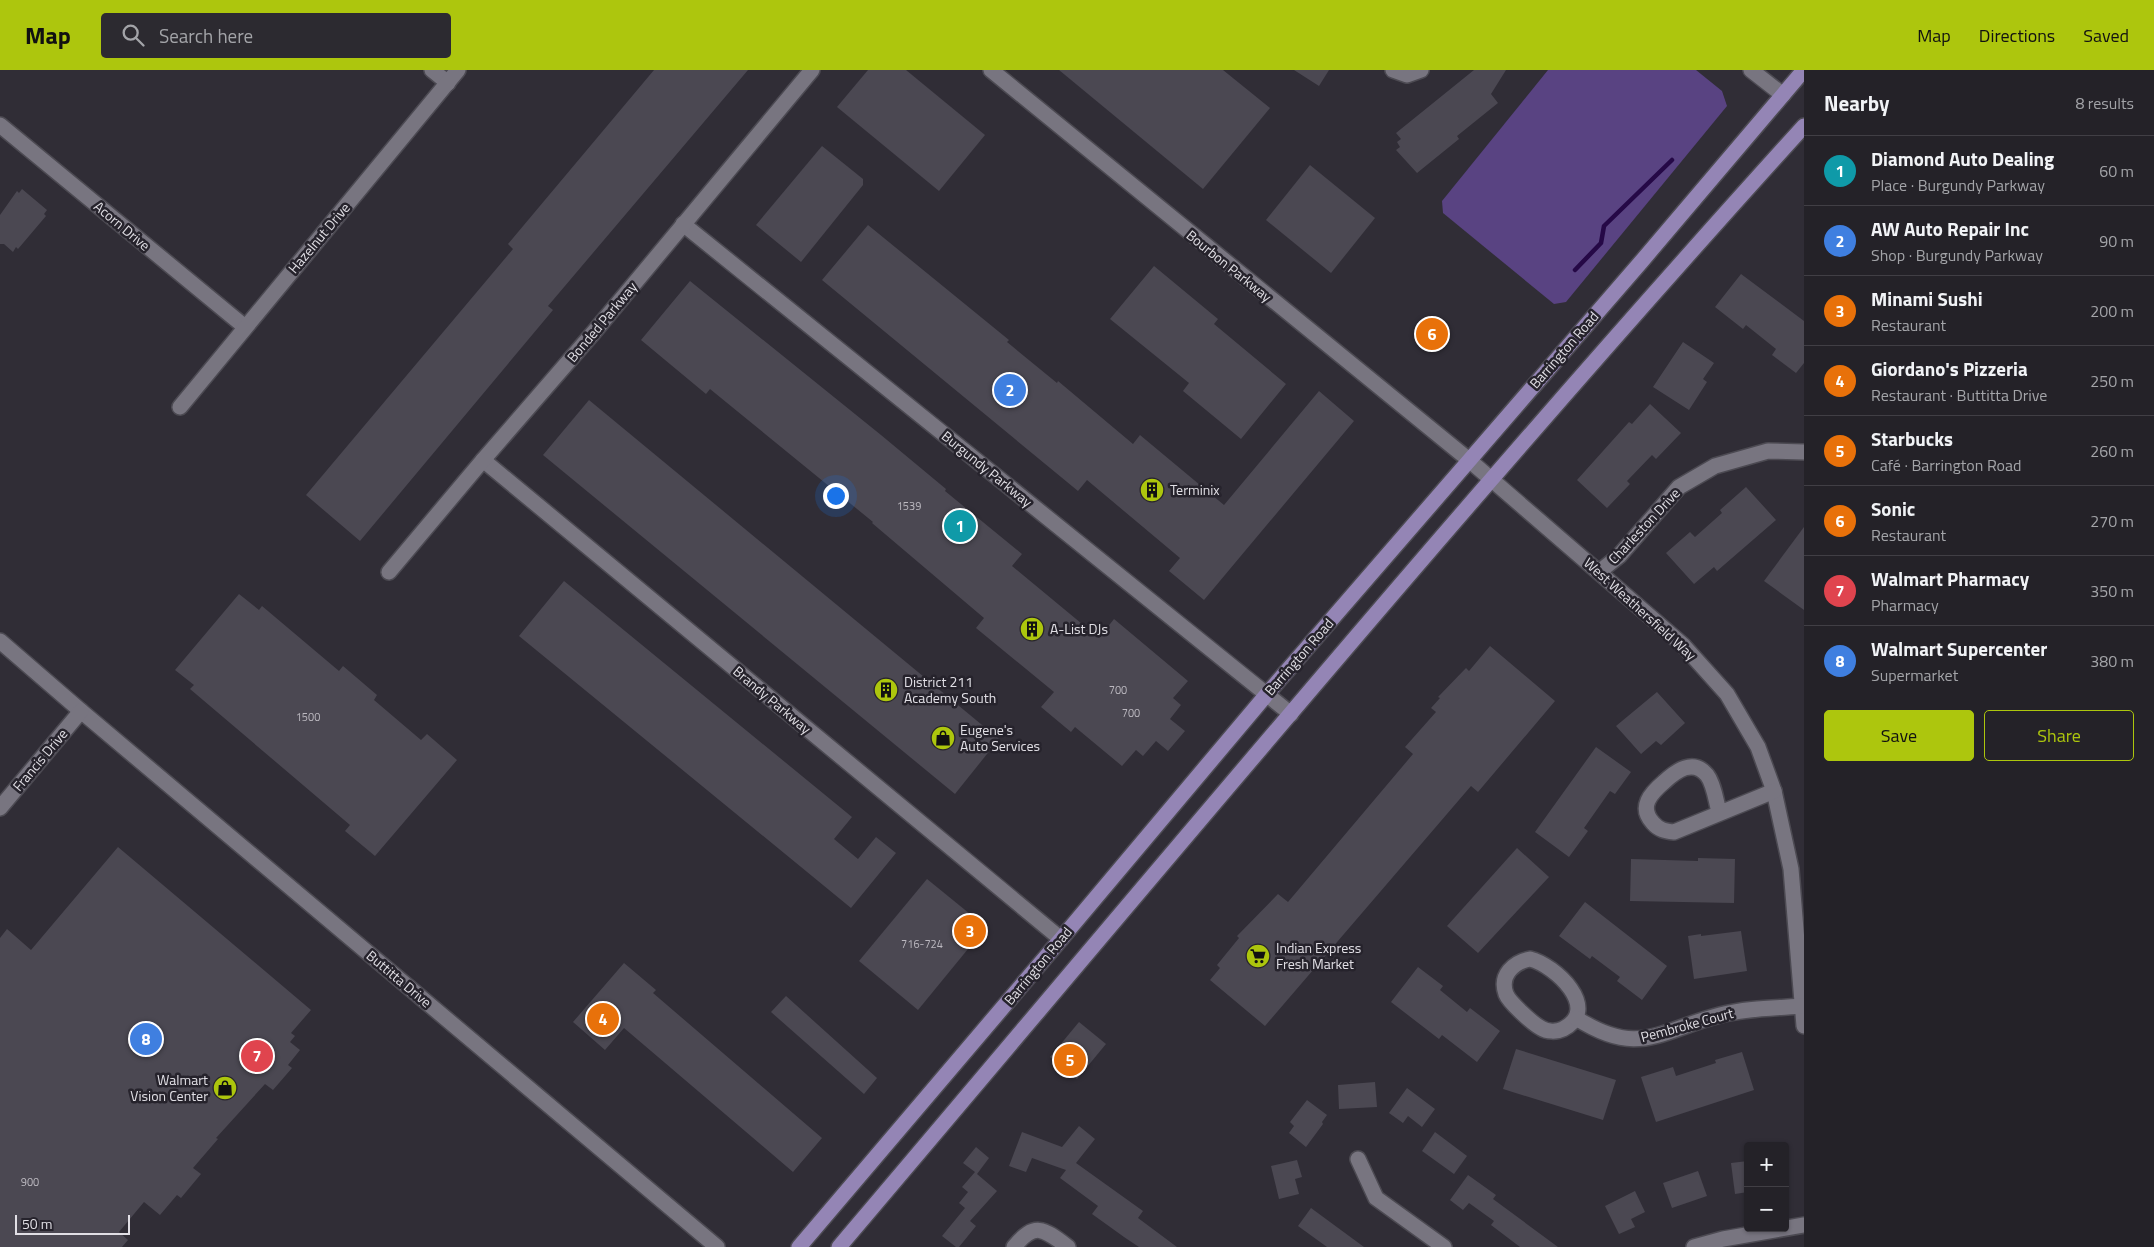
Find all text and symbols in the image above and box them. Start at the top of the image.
search box [101,13,451,58]
text: Map [25,17,71,53]
icon: search [119,21,147,49]
text: Search here [159,21,253,50]
text: Map [1917,22,1951,49]
text: Directions [1979,22,2055,49]
text: Saved [2083,22,2129,49]
text: Nearby [1824,87,1889,119]
text: 8 results [2075,91,2134,115]
text: Diamond Auto Dealing [1871,144,2054,173]
text: 1 [1836,159,1844,183]
text: 60 m [2099,159,2134,183]
text: Place · Burgundy Parkway [1871,173,2045,197]
street label: Acorn Drive [90,196,155,255]
street label: Hazelnut Drive [283,198,355,278]
text: AW Auto Repair Inc [1871,214,2029,243]
street label: Bourbon Parkway [1182,224,1277,307]
text: 2 [1836,229,1844,253]
text: 90 m [2099,229,2134,253]
text: Shop · Burgundy Parkway [1871,243,2043,267]
street label: Bonded Parkway [562,277,642,367]
text: Minami Sushi [1871,284,1983,313]
text: 3 [1836,299,1844,323]
text: 200 m [2090,299,2134,323]
street label: Barrington Road [1524,306,1603,393]
text: Restaurant [1871,313,1946,337]
pin: 6 [1416,315,1448,353]
text: Giordano's Pizzeria [1871,354,2028,383]
text: 4 [1836,369,1844,393]
text: 250 m [2090,369,2134,393]
pin: 2 [994,371,1026,409]
text: Restaurant · Buttitta Drive [1871,383,2047,407]
text: Starbucks [1871,424,1953,453]
street label: Burgundy Parkway [937,425,1037,512]
text: 5 [1836,439,1844,463]
text: 260 m [2090,439,2134,463]
text: Café · Barrington Road [1871,453,2022,477]
building icon: Terminix [1139,477,1165,503]
place label: Terminix [1170,479,1220,500]
your location [823,483,849,509]
street label: Charleston Drive [1603,483,1685,568]
text: Sonic [1871,494,1915,523]
house number: 1539 [897,498,921,514]
pin: 1 [944,507,976,545]
text: 6 [1836,509,1844,533]
text: 270 m [2090,509,2134,533]
text: Restaurant [1871,523,1946,547]
street label: West Weathersfield Way [1579,552,1701,665]
text: Walmart Pharmacy [1871,564,2029,593]
text: 7 [1836,579,1844,603]
text: 350 m [2090,579,2134,603]
text: Pharmacy [1871,593,1939,617]
street label: Barrington Road [1259,613,1338,700]
building icon: A-List DJs [1019,616,1045,642]
place label: A-List DJs [1050,618,1108,639]
text: Walmart Supercenter [1871,634,2047,663]
text: 8 [1836,649,1844,673]
text: 380 m [2090,649,2134,673]
street label: Brandy Parkway [729,661,816,739]
text: Supermarket [1871,663,1958,687]
place label: District 211 Academy South [904,671,996,708]
building icon: District 211 Academy South [873,677,899,703]
house number: 700 [1109,682,1127,698]
house number: 700 [1122,705,1140,721]
house number: 1500 [296,709,320,725]
button: Save [1824,710,1974,761]
button: Share [1984,710,2134,761]
place label: Eugene's Auto Services [960,719,1040,756]
street label: Francis Drive [7,724,72,795]
shop icon: Eugene's Auto Services [930,725,956,751]
pin: 3 [954,912,986,950]
street label: Barrington Road [999,922,1077,1009]
house number: 716-724 [901,936,943,952]
place label: Indian Express Fresh Market [1276,937,1361,974]
supermarket icon: Indian Express Fresh Market [1245,943,1271,969]
street label: Buttitta Drive [362,945,437,1012]
pin: 4 [587,1000,619,1038]
street label: Pembroke Court [1638,1002,1736,1047]
pin: 8 [130,1020,162,1058]
pin: 7 [241,1037,273,1075]
pin: 5 [1054,1041,1086,1079]
place label: Walmart Vision Center [130,1069,208,1106]
shop icon: Walmart Vision Center [212,1075,238,1101]
map controls [1744,1142,1789,1232]
button: + [1744,1142,1789,1187]
house number: 900 [21,1174,39,1190]
button: − [1744,1187,1789,1232]
scale bar [15,1212,130,1235]
text: 50 m [22,1213,52,1234]

